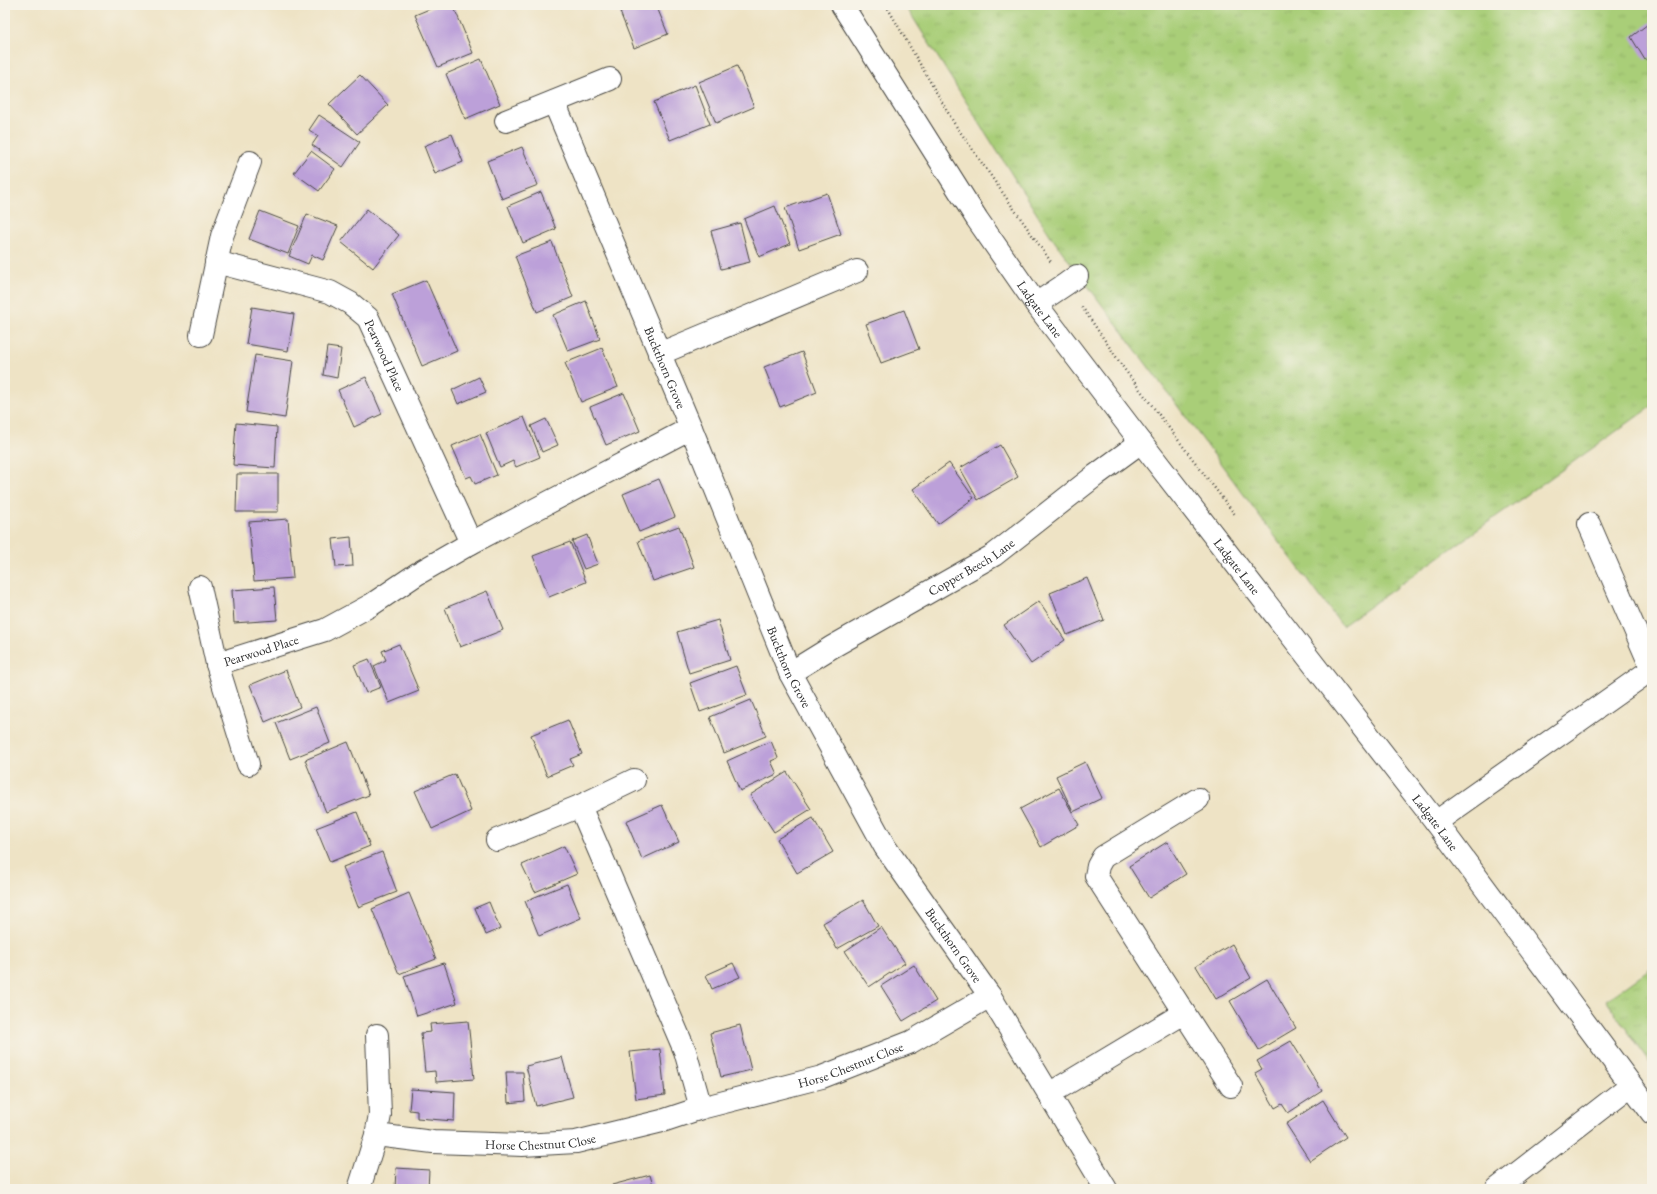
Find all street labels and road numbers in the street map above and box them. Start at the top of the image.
street label: Ladgate Lane [1013,277,1067,341]
street label: Pearwood Place [361,317,408,394]
street label: Buckthorn Grove [640,324,690,411]
street label: Copper Beech Lane [925,534,1018,600]
street label: Ladgate Lane [1210,535,1264,598]
street label: Buckthorn Grove [763,624,815,711]
street label: Pearwood Place [222,631,300,670]
street label: Ladgate Lane [1408,791,1462,854]
street label: Buckthorn Grove [922,905,986,986]
street label: Horse Chestnut Close [796,1038,906,1092]
street label: Horse Chestnut Close [485,1129,598,1154]

